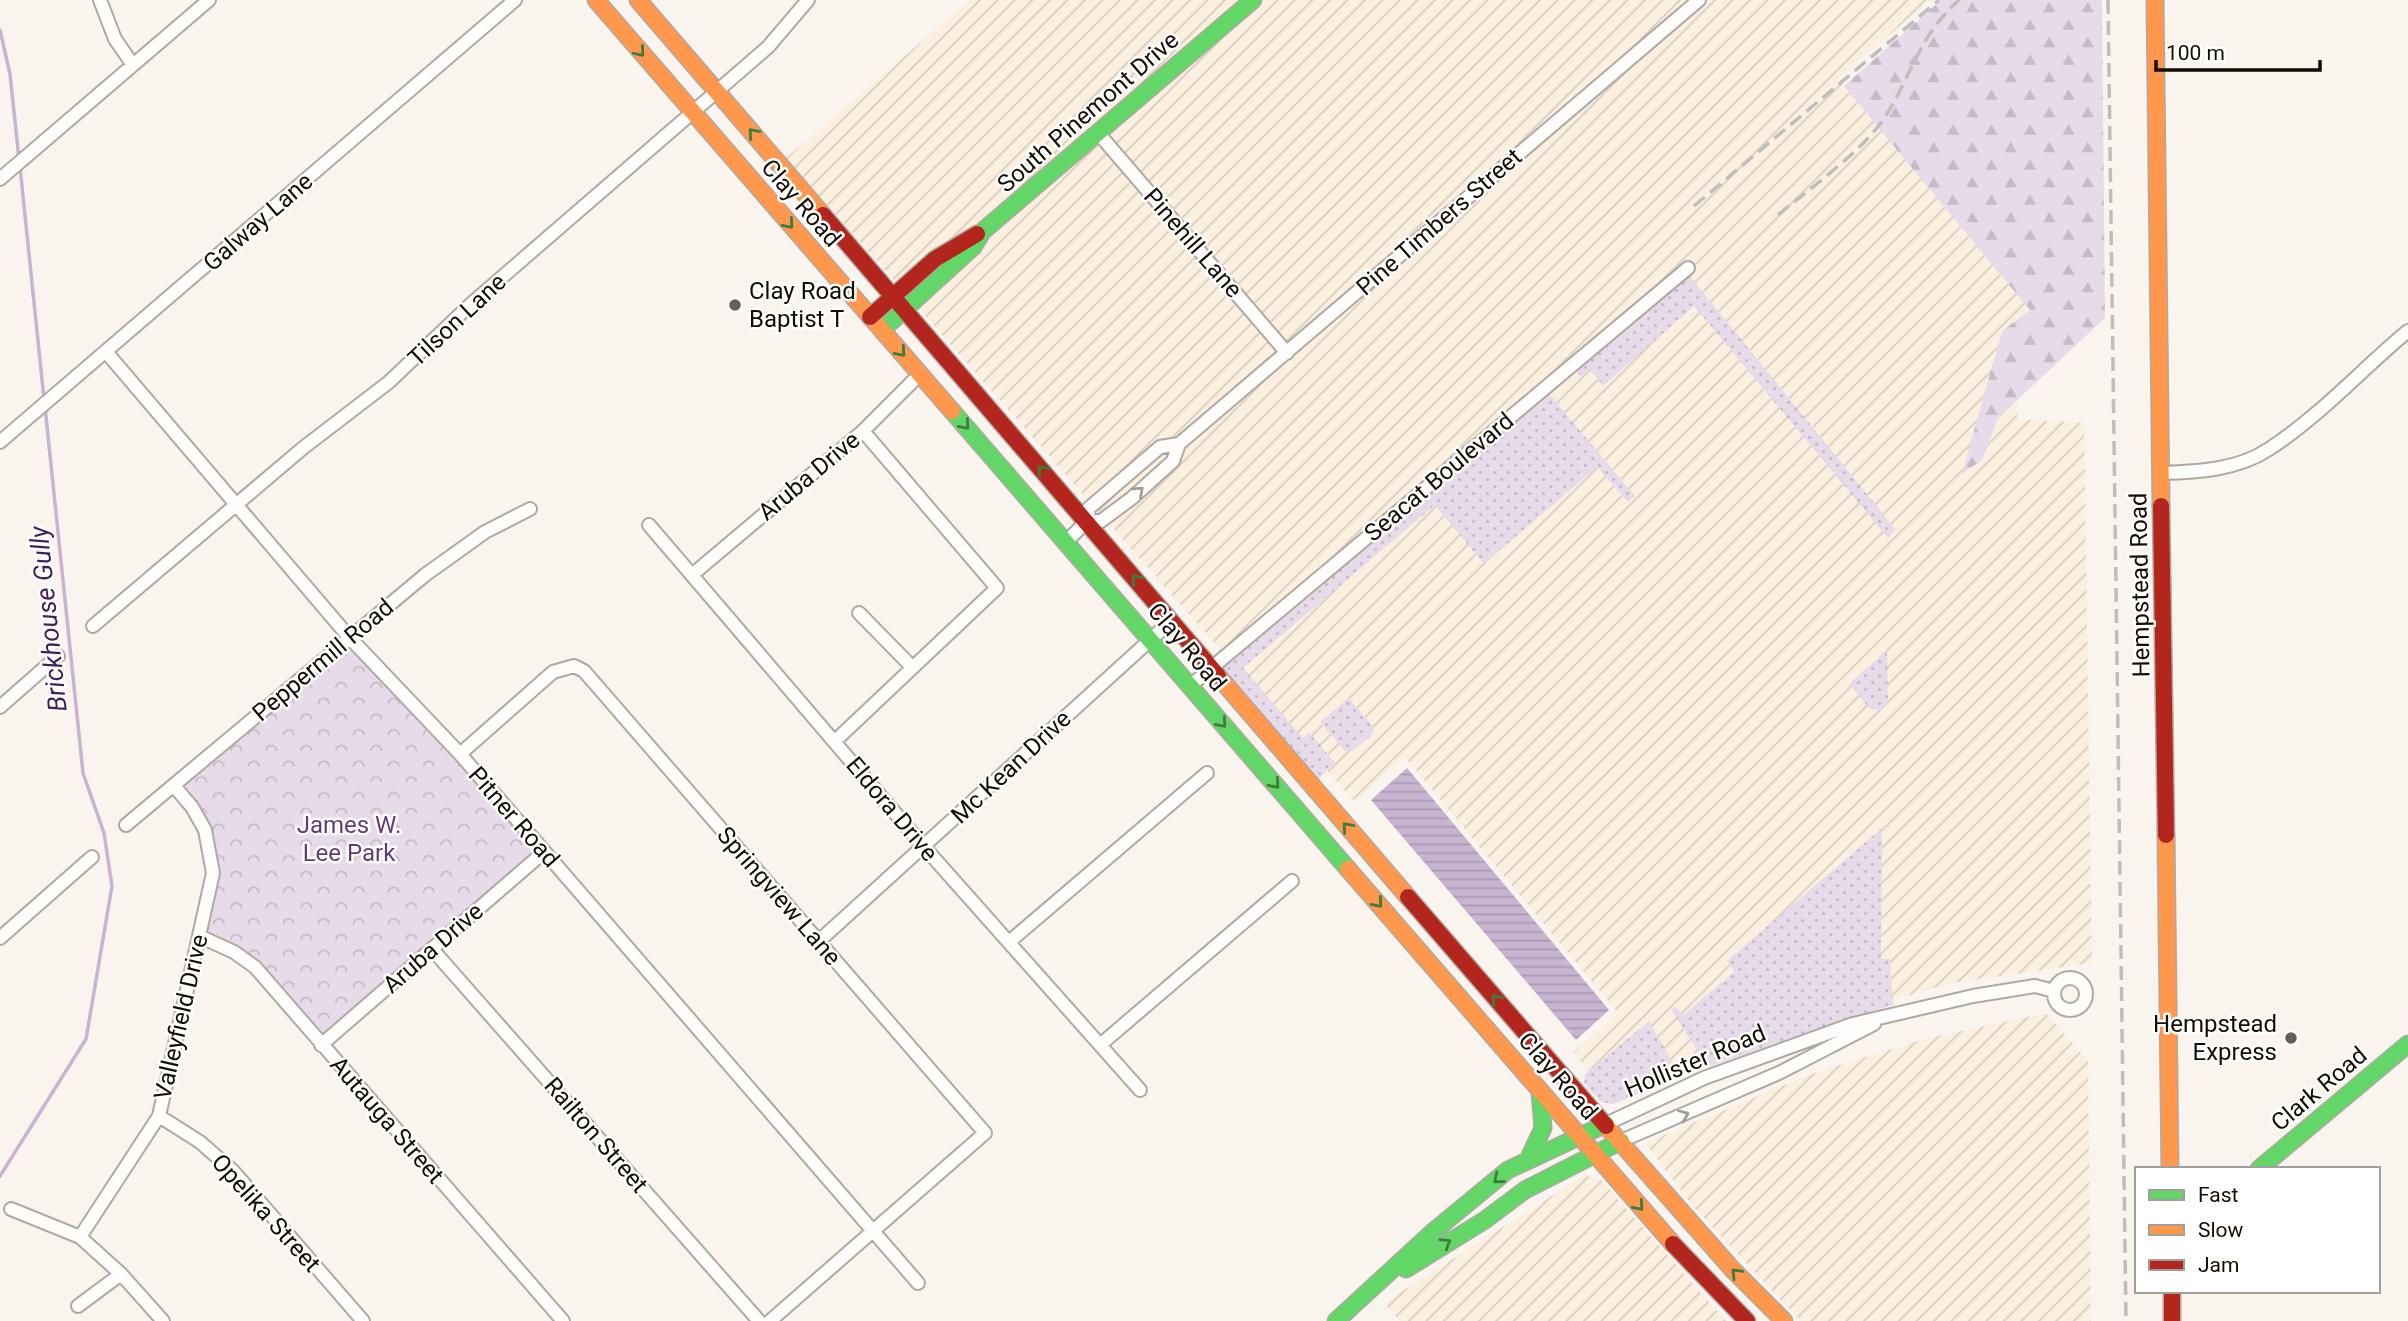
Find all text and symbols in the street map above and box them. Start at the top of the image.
street label: South Pinemont Drive [992,26,1184,198]
scale bar [2156,28,2320,72]
text: 100 m [2166,41,2225,65]
one-way arrow [632,44,644,57]
one-way arrow [749,129,761,142]
street label: Pine Timbers Street [1351,143,1527,301]
street label: Clay Road [755,154,847,252]
street label: Galway Lane [198,167,318,277]
street label: Pinehill Lane [1138,183,1248,303]
one-way arrow [781,215,793,228]
street label: Tilson Lane [402,268,512,372]
place label: Clay Road Baptist T [749,277,856,333]
marker: Clay Road Baptist T [727,297,743,313]
one-way arrow [893,344,905,357]
street label: Seacat Boulevard [1359,407,1519,547]
one-way arrow [957,417,969,430]
street label: Aruba Drive [753,426,865,526]
one-way arrow [1038,465,1050,478]
one-way arrow [1131,487,1144,499]
street label: Hempstead Road [2124,492,2156,678]
water label: Brickhouse Gully [23,524,73,713]
one-way arrow [1132,575,1144,588]
street label: Peppermill Road [247,593,399,727]
street label: Clay Road [1142,597,1232,697]
street label: Mc Kean Drive [945,705,1077,829]
one-way arrow [1214,715,1226,728]
street label: Eldora Drive [840,751,944,867]
street label: Pitner Road [463,761,565,873]
one-way arrow [1267,776,1279,789]
park label: James W. Lee Park [297,811,401,867]
street label: Springview Lane [711,821,847,971]
one-way arrow [1343,822,1355,835]
one-way arrow [1370,895,1382,908]
street label: Aruba Drive [377,897,489,999]
street label: Valleyfield Drive [148,932,214,1102]
one-way arrow [1492,994,1504,1007]
place label: Hempstead Express [2153,1010,2277,1066]
street label: Hollister Road [1620,1019,1770,1103]
street label: Clay Road [1512,1027,1604,1125]
marker: Hempstead Express [2283,1030,2299,1046]
street label: Clark Road [2266,1041,2372,1137]
street label: Autauga Street [324,1051,450,1189]
street label: Railton Street [538,1072,654,1198]
one-way arrow [1677,1109,1689,1123]
street label: Opelika Street [206,1148,326,1278]
legend [2135,1167,2380,1293]
one-way arrow [1493,1170,1505,1183]
text: Fast [2198,1183,2239,1207]
one-way arrow [1631,1197,1643,1210]
text: Slow [2198,1218,2244,1242]
one-way arrow [1438,1239,1451,1252]
text: Jam [2198,1253,2239,1277]
one-way arrow [1731,1268,1744,1281]

